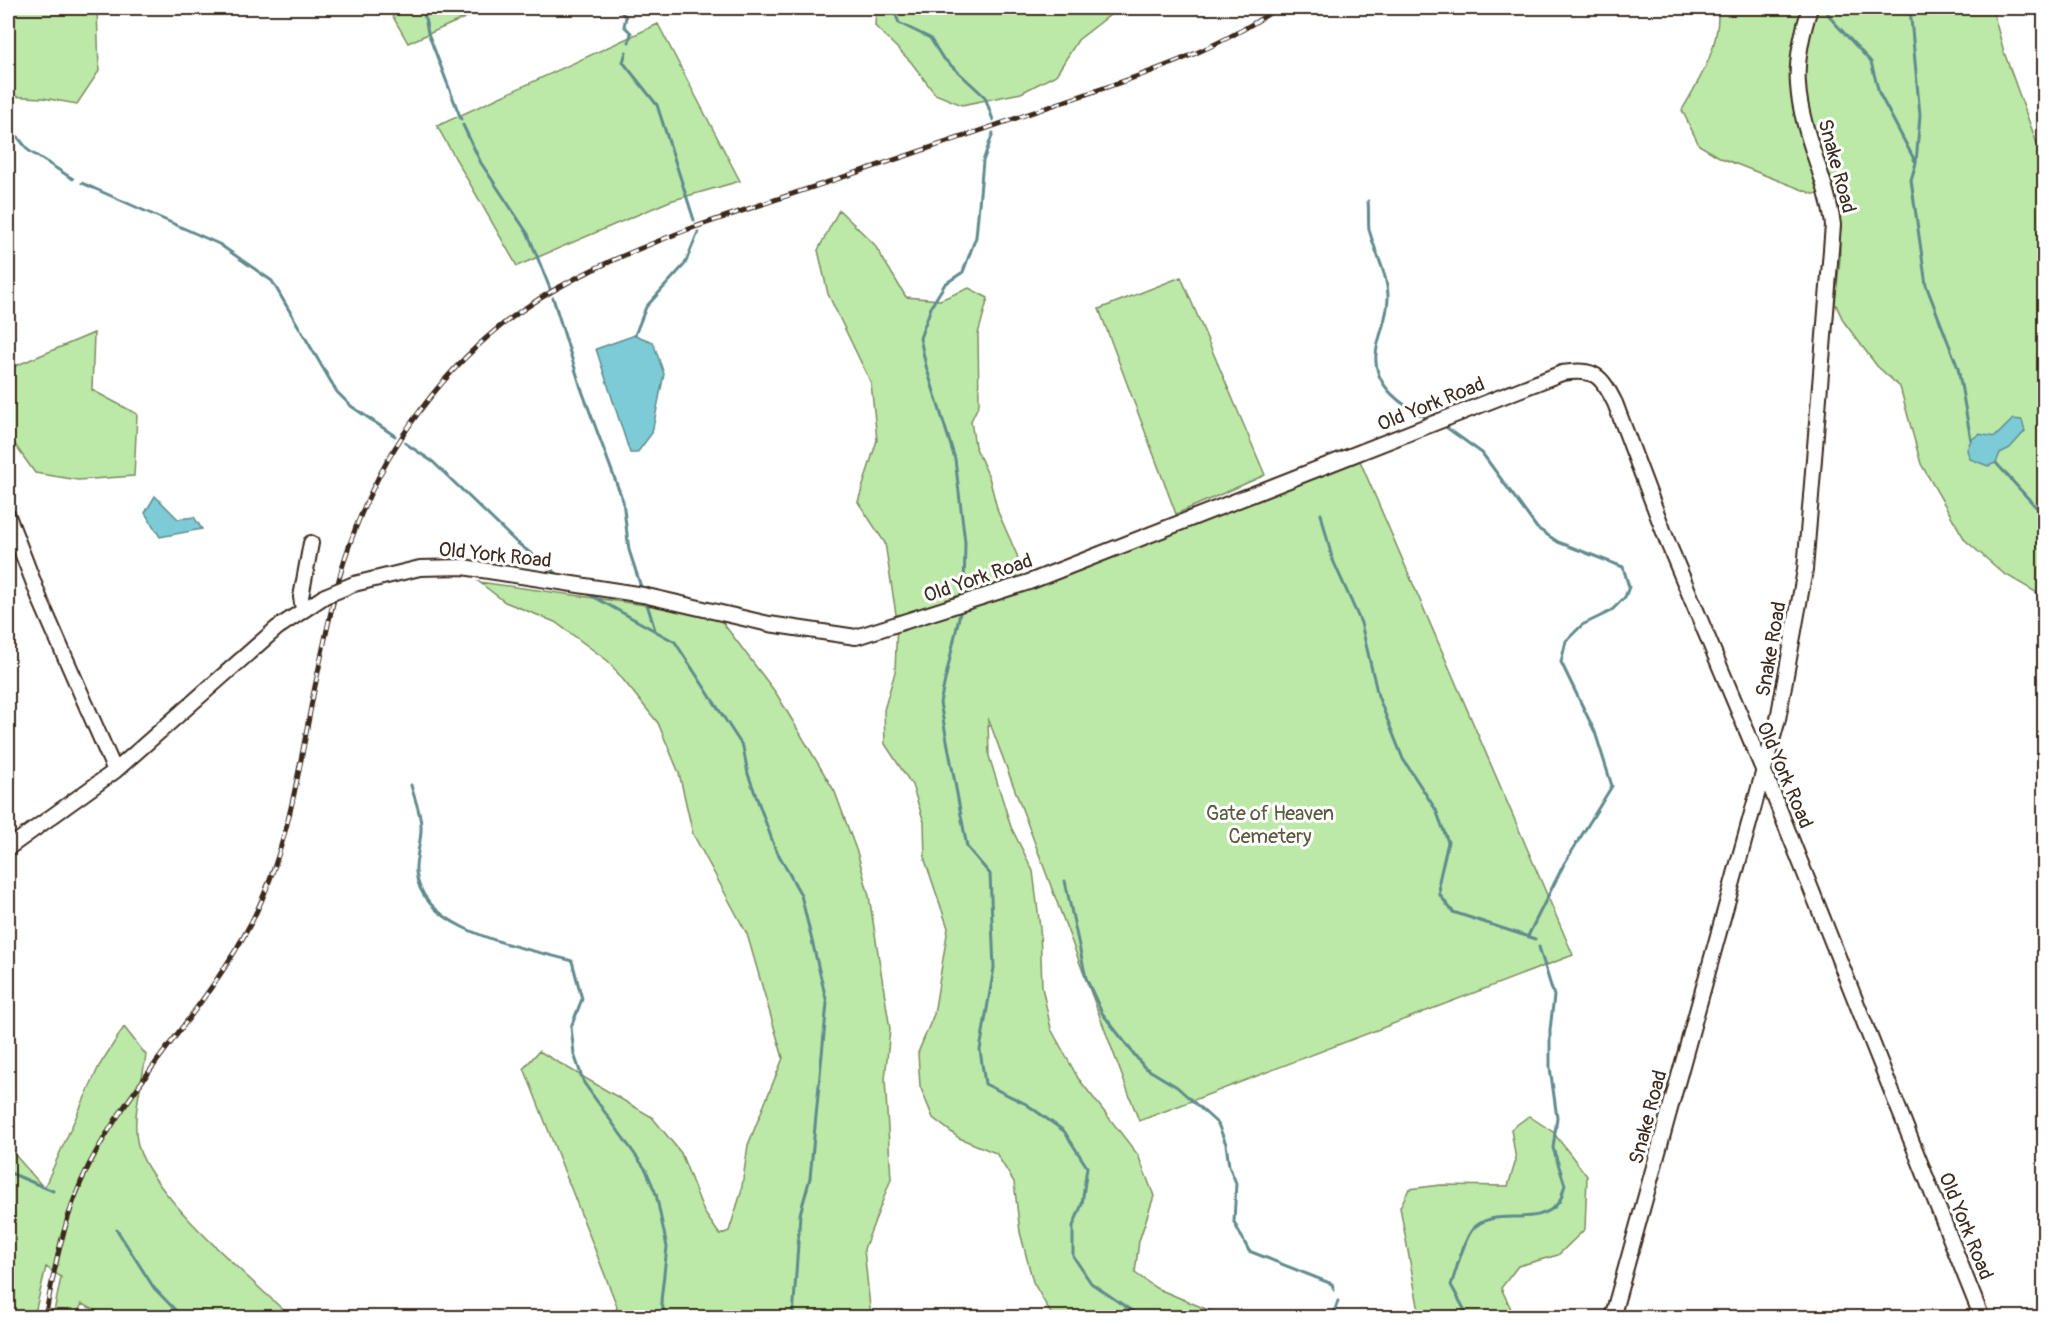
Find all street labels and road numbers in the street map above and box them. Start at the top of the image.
street label: Snake Road [1812,116,1862,216]
street label: Old York Road [1374,371,1488,437]
street label: Old York Road [437,537,553,573]
street label: Old York Road [920,548,1036,608]
street label: Snake Road [1750,599,1792,699]
street label: Old York Road [1751,718,1819,832]
street label: Snake Road [1623,1067,1673,1167]
street label: Old York Road [1933,1169,1999,1283]

